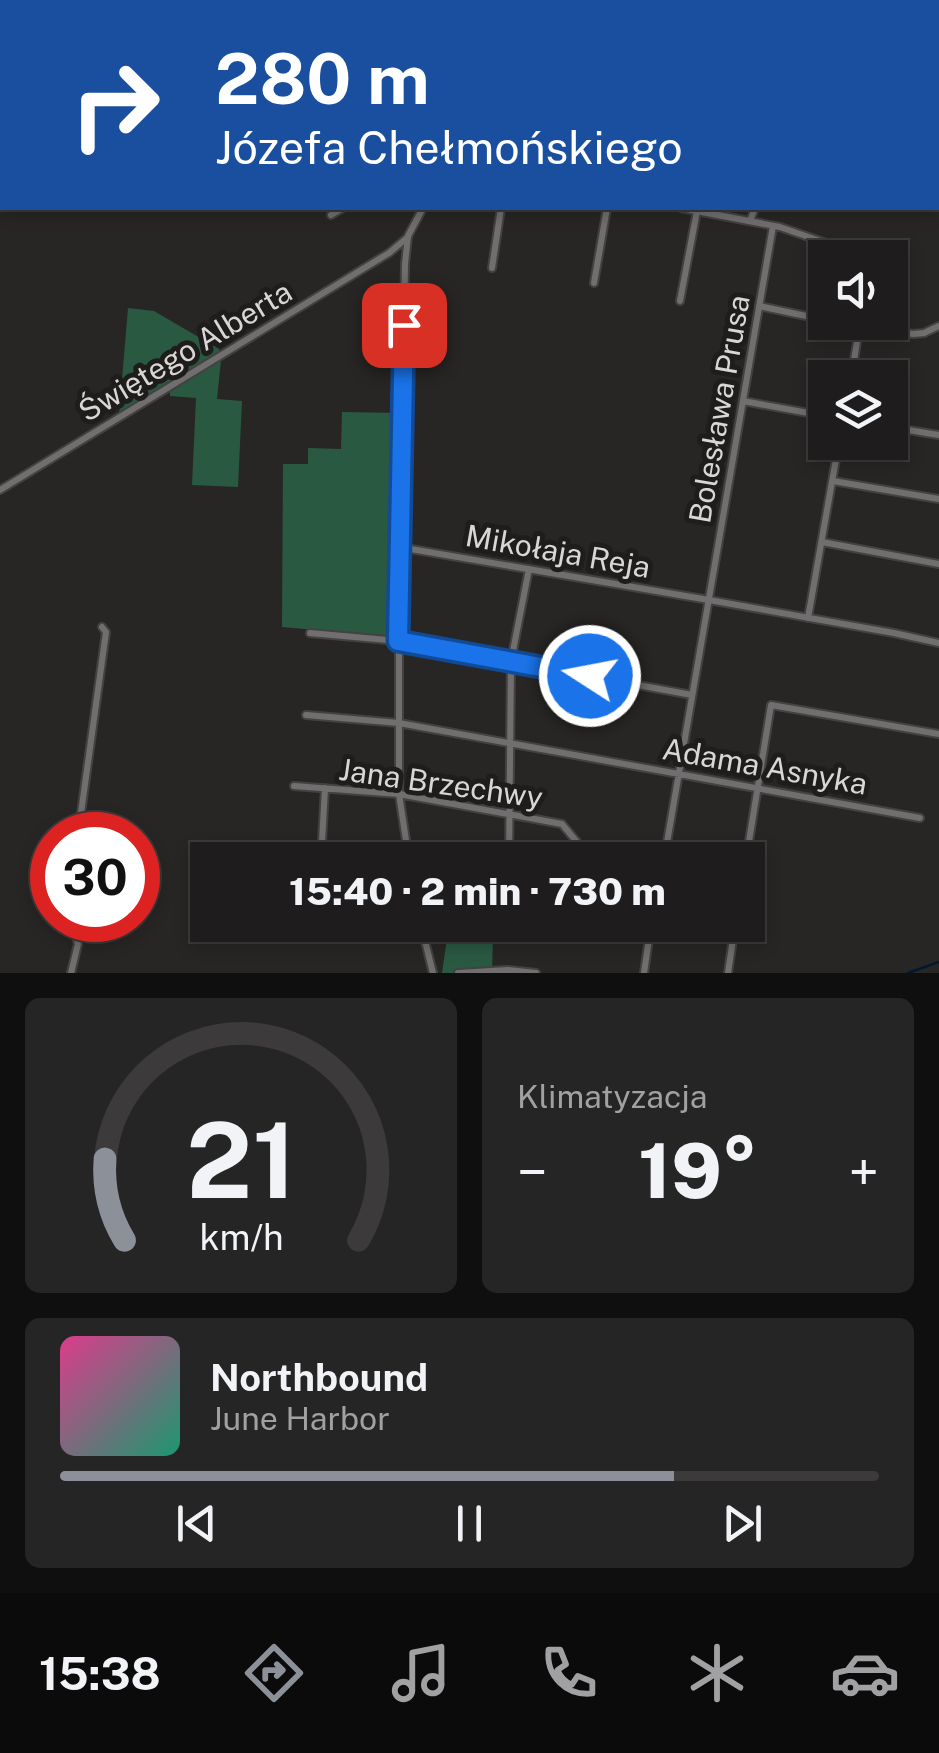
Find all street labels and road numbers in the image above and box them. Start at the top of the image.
street label: Świętego Alberta [72,273,298,429]
street label: Bolesława Prusa [681,292,757,526]
street label: Mikołaja Reja [463,517,653,585]
street label: Adama Asnyka [660,730,870,802]
street label: Jana Brzechwy [337,751,545,815]

